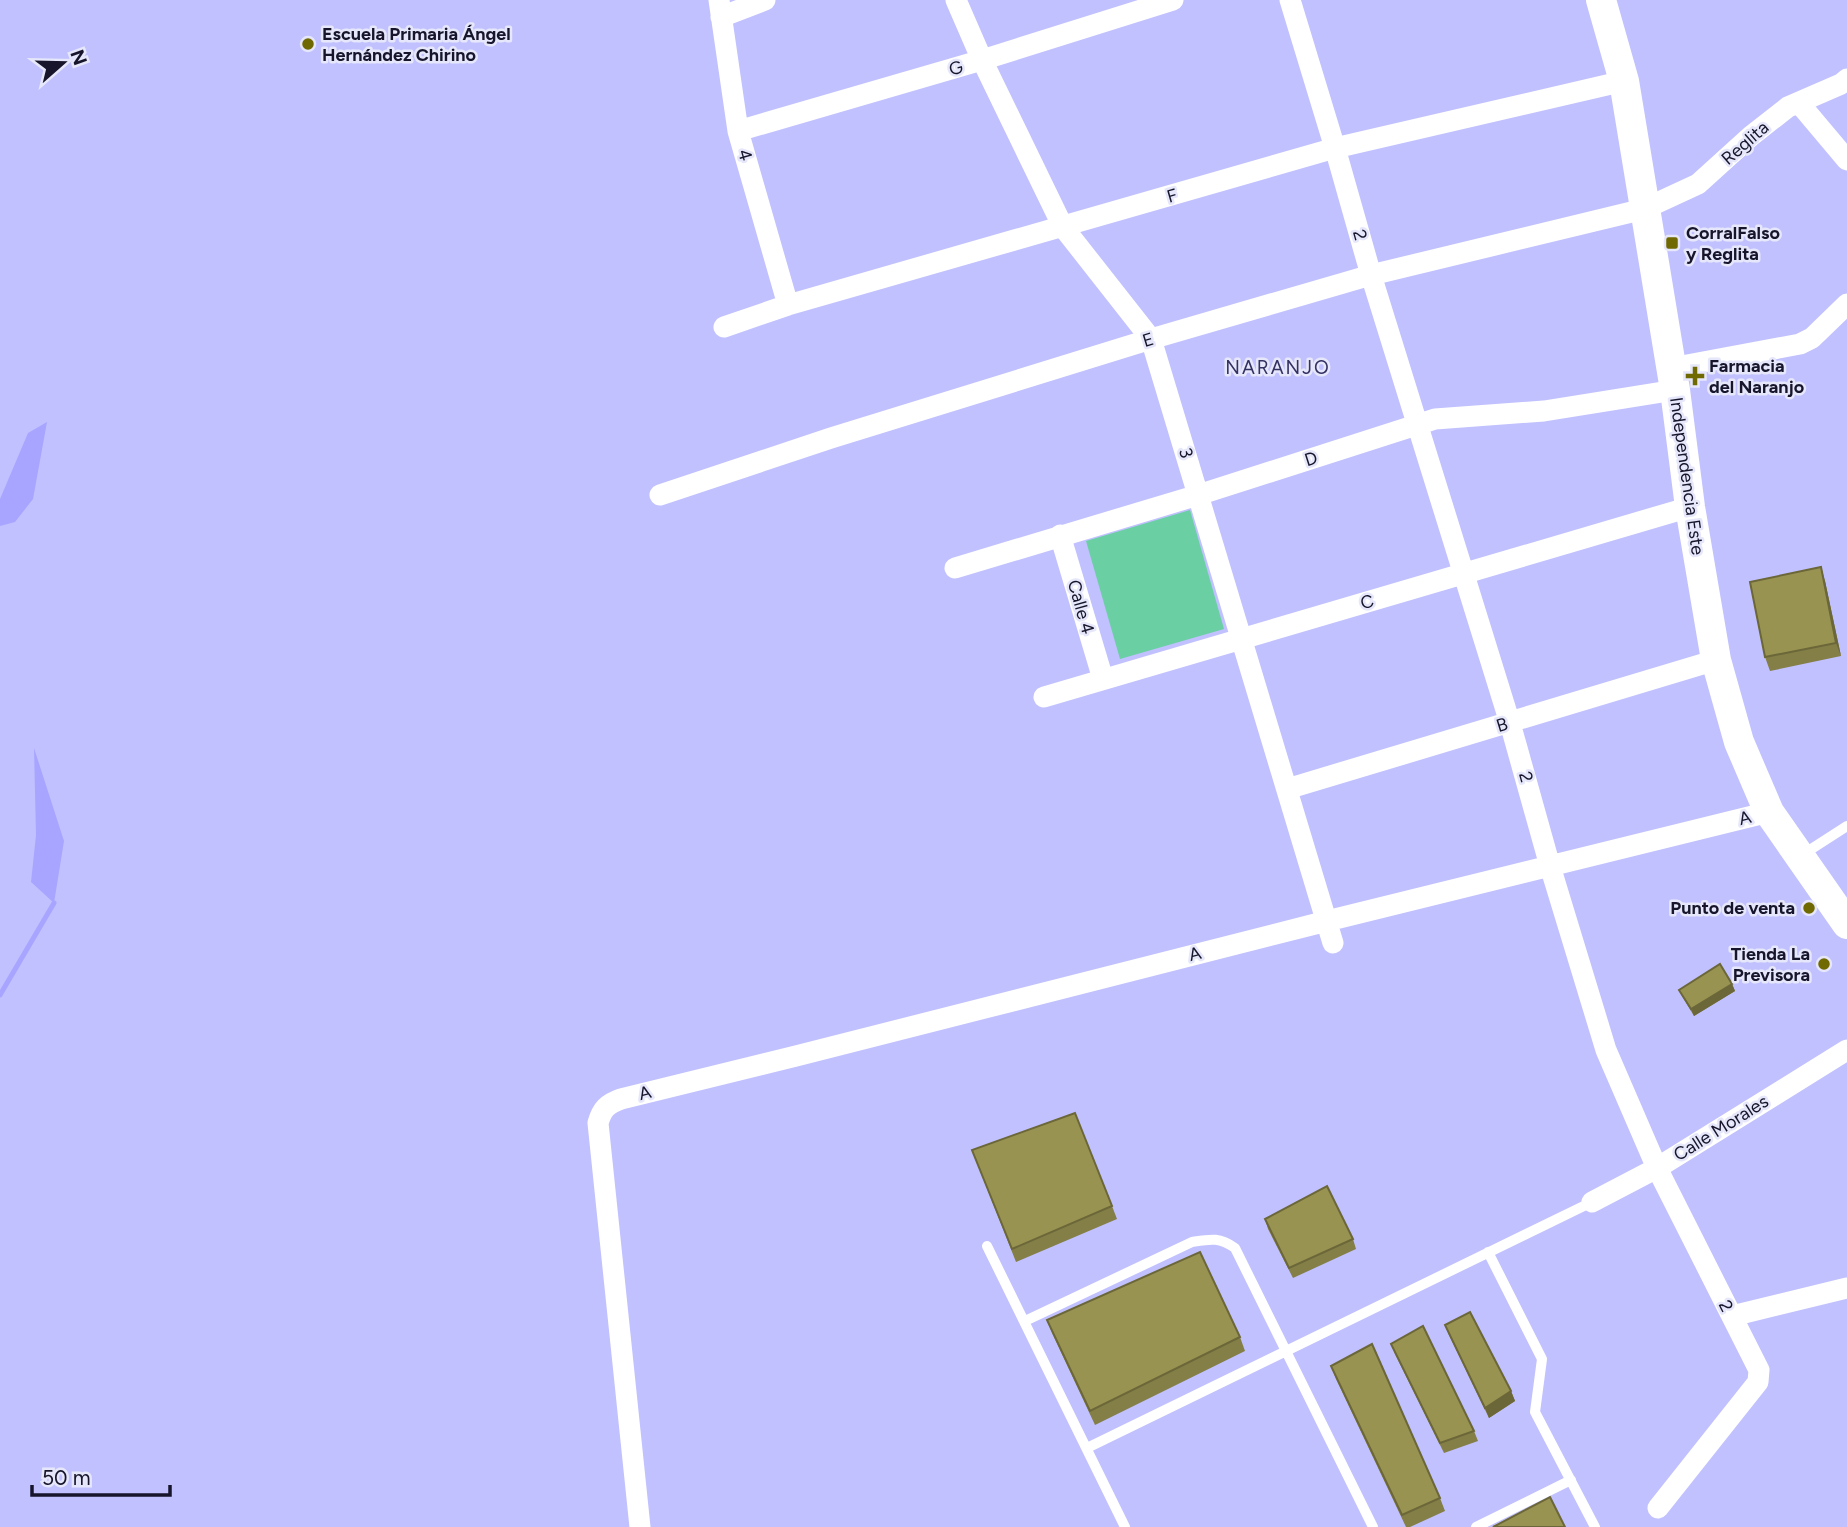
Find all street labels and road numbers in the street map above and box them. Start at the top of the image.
street label: G [946,55,966,80]
street label: Reglita [1717,116,1773,170]
street label: 4 [733,147,757,163]
street label: F [1164,184,1180,208]
street label: 2 [1348,227,1372,243]
street label: E [1140,328,1156,352]
street label: Independencia Este [1665,396,1709,557]
street label: 3 [1174,445,1198,461]
street label: D [1302,447,1320,471]
street label: Calle 4 [1063,577,1099,637]
street label: C [1358,590,1376,614]
street label: B [1494,713,1510,737]
street label: 2 [1514,769,1538,785]
street label: A [1736,806,1754,830]
street label: A [1186,942,1204,966]
street label: A [636,1081,654,1105]
street label: Calle Morales [1670,1090,1772,1166]
street label: 2 [1714,1297,1738,1315]

